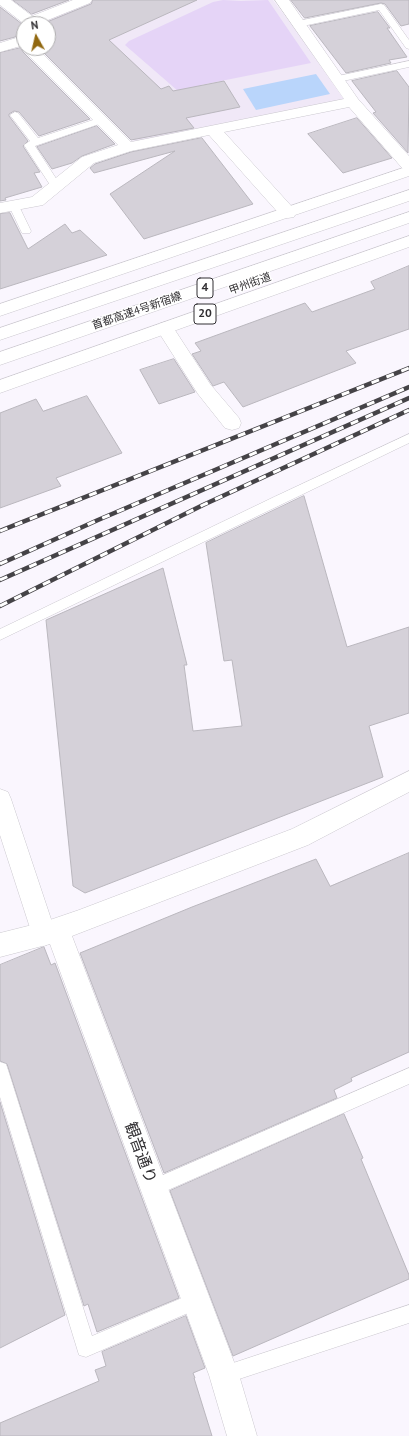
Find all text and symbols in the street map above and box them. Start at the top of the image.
north arrow [16,16,56,56]
text: N [30,18,39,33]
street label: 甲州街道 [227,270,273,298]
road number: 4 [197,278,213,298]
street label: 首都高速4号新宿線 [90,289,184,333]
road number: 20 [194,304,216,324]
street label: 観音通り [120,1120,160,1186]

